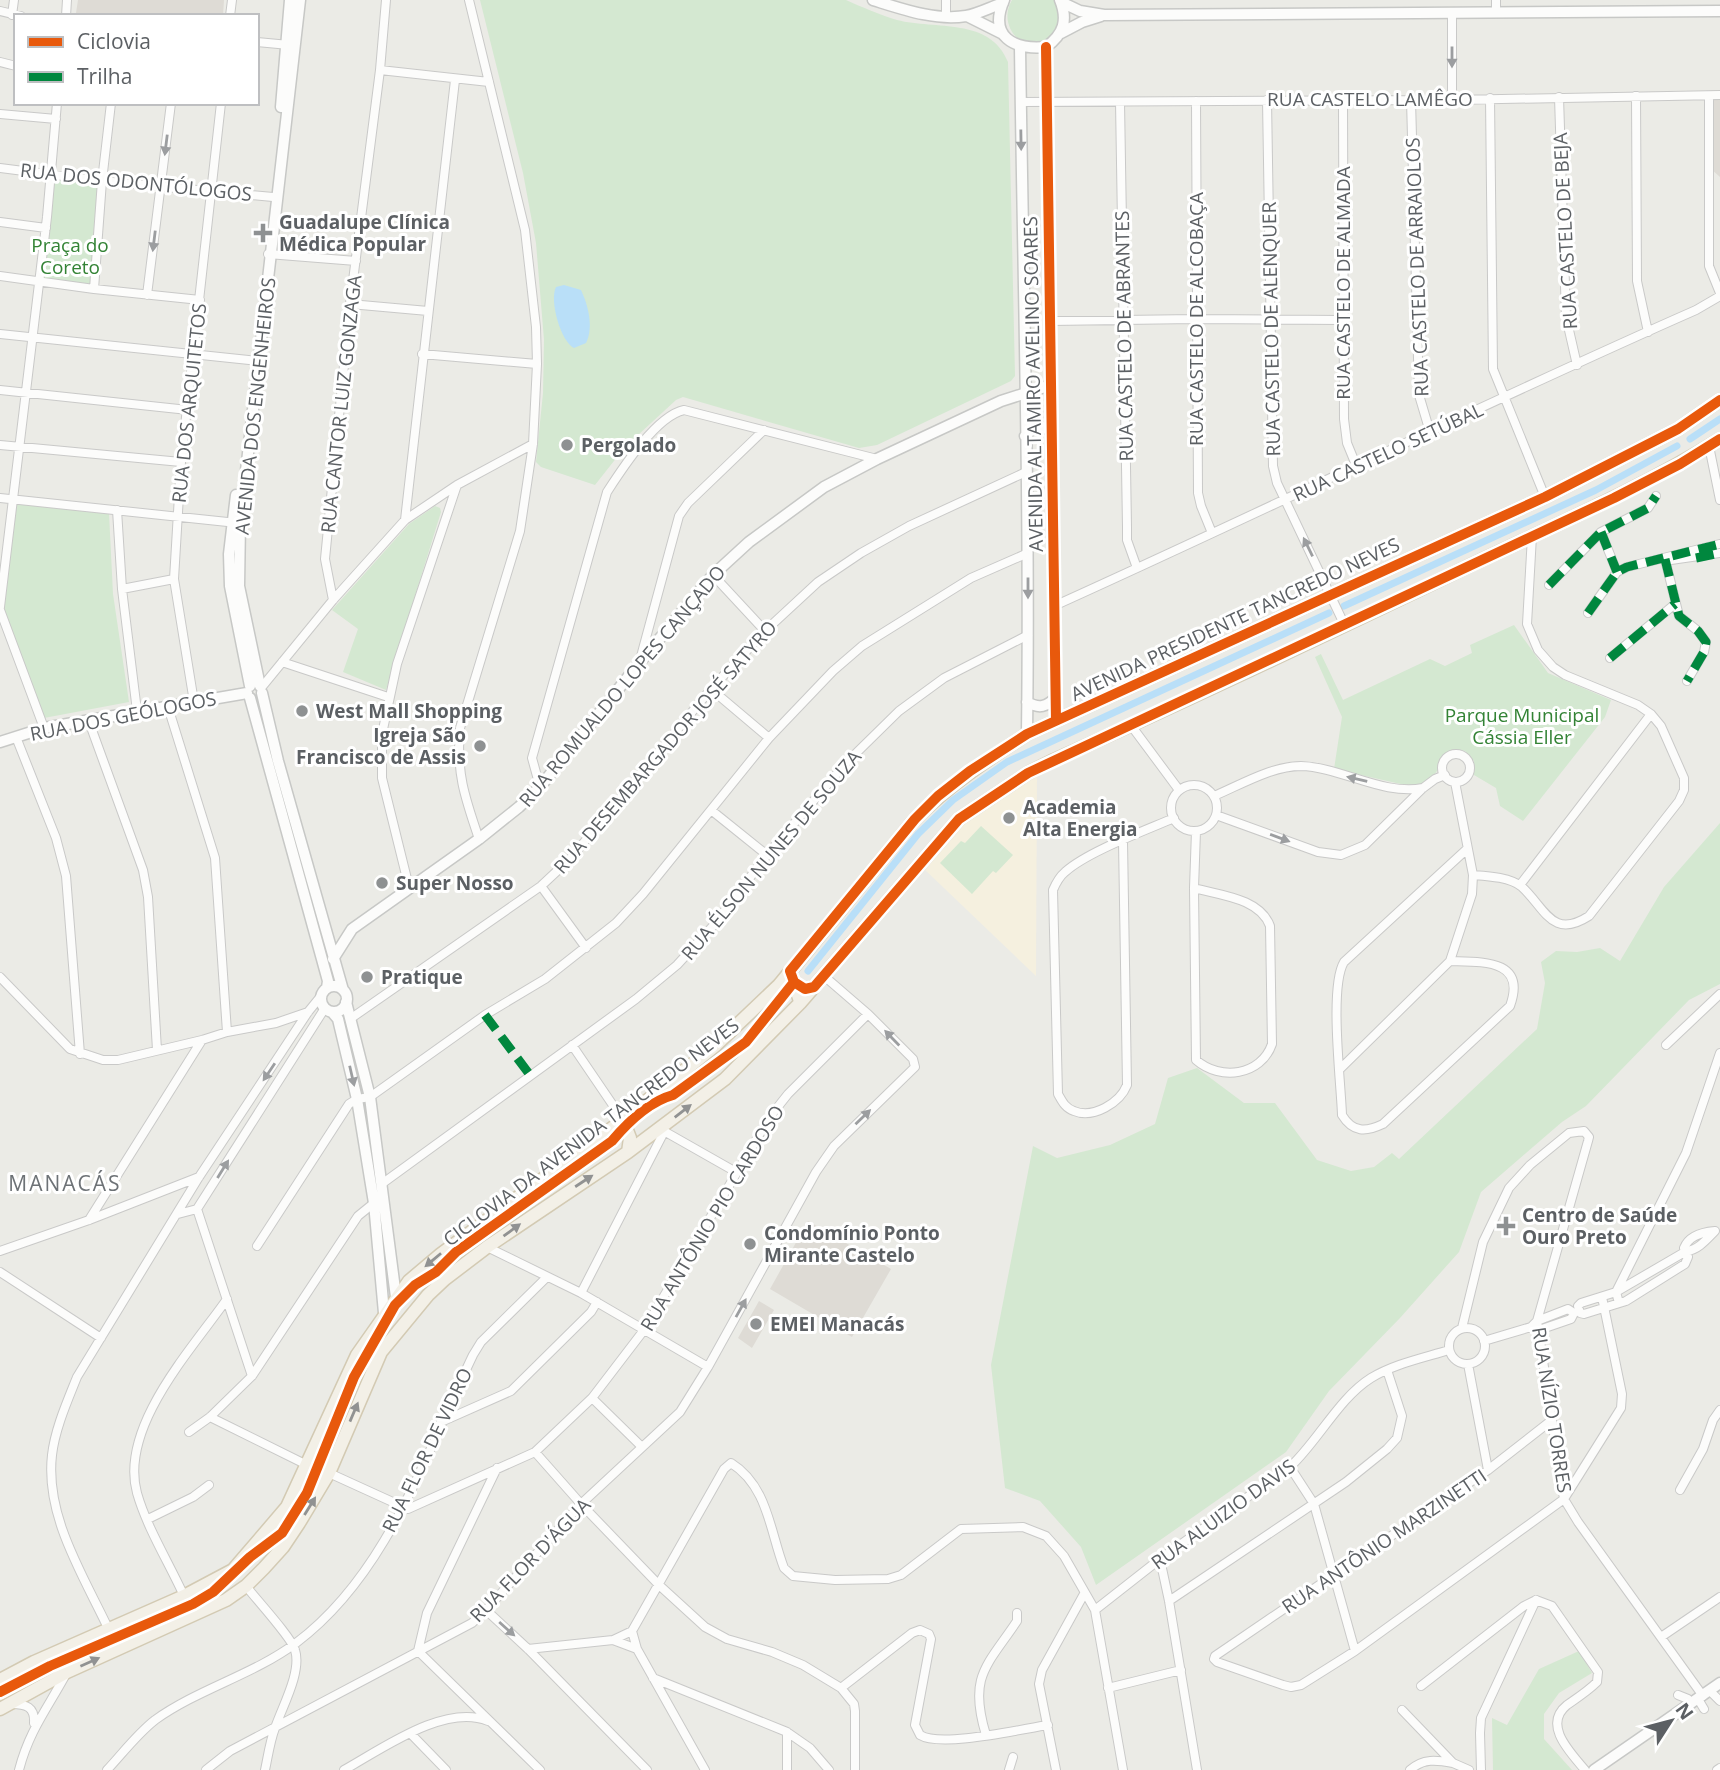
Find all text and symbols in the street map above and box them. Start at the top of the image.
legend [14,14,259,105]
text: Ciclovia [77,27,151,55]
one-way arrow [1446,46,1458,68]
text: Trilha [77,62,132,90]
street label: RUA CASTELO LAMÊGO [1267,86,1473,112]
one-way arrow [1016,129,1027,151]
street label: RUA CASTELO DE BEJA [1547,132,1583,330]
one-way arrow [161,134,172,156]
street label: RUA CASTELO DE ARRAIOLOS [1399,137,1435,397]
street label: RUA DOS ODONTÓLOGOS [19,157,253,207]
street label: RUA CASTELO DE ALMADA [1330,166,1356,400]
street label: RUA CASTELO DE ALCOBAÇA [1183,192,1209,446]
street label: RUA CASTELO DE ALENQUER [1256,201,1286,456]
place label: Guadalupe Clínica Médica Popular [279,209,450,257]
street label: RUA CASTELO DE ABRANTES [1109,210,1139,462]
street label: AVENIDA ALTAMIRO AVELINO SOARES [1017,216,1049,552]
marker: Guadalupe Clínica Médica Popular [253,223,273,243]
one-way arrow [149,230,160,252]
park label: Praça do Coreto [31,232,109,280]
street label: RUA CANTOR LUIZ GONZAGA [315,274,367,534]
street label: AVENIDA DOS ENGENHEIROS [229,276,281,536]
street label: RUA DOS ARQUITETOS [166,302,212,504]
street label: RUA CASTELO SETÚBAL [1289,396,1487,508]
place label: Pergolado [581,432,676,458]
marker: Pergolado [559,437,575,453]
street label: AVENIDA PRESIDENTE TANCREDO NEVES [1066,531,1404,707]
one-way arrow [1302,537,1314,557]
street label: RUA ROMUALDO LOPES CANÇADO [513,560,731,812]
one-way arrow [1022,577,1034,599]
street label: RUA DESEMBARGADOR JOSÉ SATYRO [548,615,782,879]
street label: RUA DOS GEÓLOGOS [28,685,218,747]
place label: West Mall Shopping [316,698,502,724]
park label: Parque Municipal Cássia Eller [1445,702,1599,750]
marker: West Mall Shopping [294,703,310,719]
place label: Igreja São Francisco de Assis [296,722,466,770]
marker: Igreja São Francisco de Assis [472,738,488,754]
street label: RUA ÉLSON NUNES DE SOUZA [675,744,867,966]
one-way arrow [1345,773,1367,784]
place label: Academia Alta Energia [1023,794,1138,842]
marker: Academia Alta Energia [1001,810,1017,826]
one-way arrow [1270,833,1291,844]
place label: Super Nosso [396,870,514,896]
marker: Super Nosso [374,875,390,891]
place label: Pratique [381,964,463,990]
marker: Pratique [359,969,375,985]
street label: CICLOVIA DA AVENIDA TANCREDO NEVES [438,1012,744,1252]
one-way arrow [883,1029,900,1046]
one-way arrow [263,1062,276,1082]
one-way arrow [346,1065,357,1087]
street label: RUA ANTÔNIO PIO CARDOSO [634,1100,790,1336]
one-way arrow [673,1103,691,1118]
one-way arrow [854,1110,871,1126]
one-way arrow [217,1159,230,1178]
district label: MANACÁS [8,1169,122,1197]
one-way arrow [574,1175,593,1188]
place label: Centro de Saúde Ouro Preto [1522,1202,1677,1250]
marker: Centro de Saúde Ouro Preto [1496,1216,1516,1236]
place label: Condomínio Ponto Mirante Castelo [764,1220,940,1268]
one-way arrow [503,1223,521,1237]
marker: Condomínio Ponto Mirante Castelo [742,1236,758,1252]
one-way arrow [425,1253,443,1268]
one-way arrow [735,1298,747,1317]
place label: EMEI Manacás [770,1311,904,1337]
marker: EMEI Manacás [748,1316,764,1332]
street label: RUA NÍZIO TORRES [1526,1325,1578,1495]
street label: RUA FLOR DE VIDRO [376,1363,478,1537]
one-way arrow [348,1402,360,1422]
street label: RUA ALUIZIO DAVIS [1146,1453,1300,1575]
street label: RUA ANTÔNIO MARZINETTI [1277,1463,1491,1619]
street label: RUA FLOR D'ÁGUA [464,1492,596,1628]
one-way arrow [304,1497,316,1516]
one-way arrow [498,1621,515,1637]
one-way arrow [80,1656,100,1668]
north arrow [1636,1686,1706,1756]
text: N [1670,1697,1700,1725]

